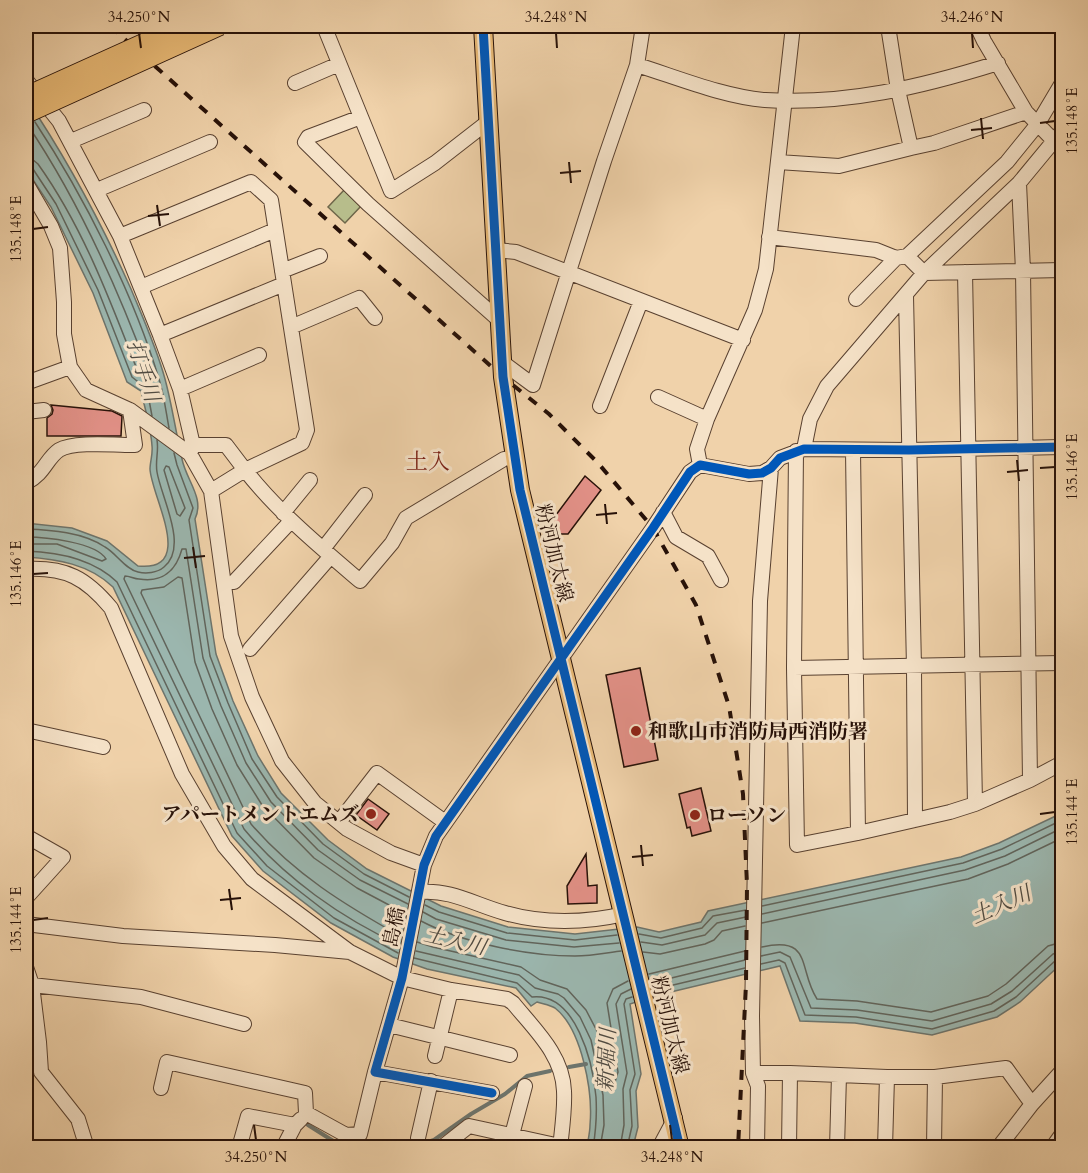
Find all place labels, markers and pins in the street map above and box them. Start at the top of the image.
place label: 和歌山市消防局西消防署 [648,718,868,745]
marker: 和歌山市消防局西消防署 [629,724,643,738]
place label: アパートメントエムズ [162,801,359,828]
place label: ローソン [707,802,786,829]
marker: アパートメントエムズ [364,807,378,821]
marker: ローソン [688,808,702,822]

